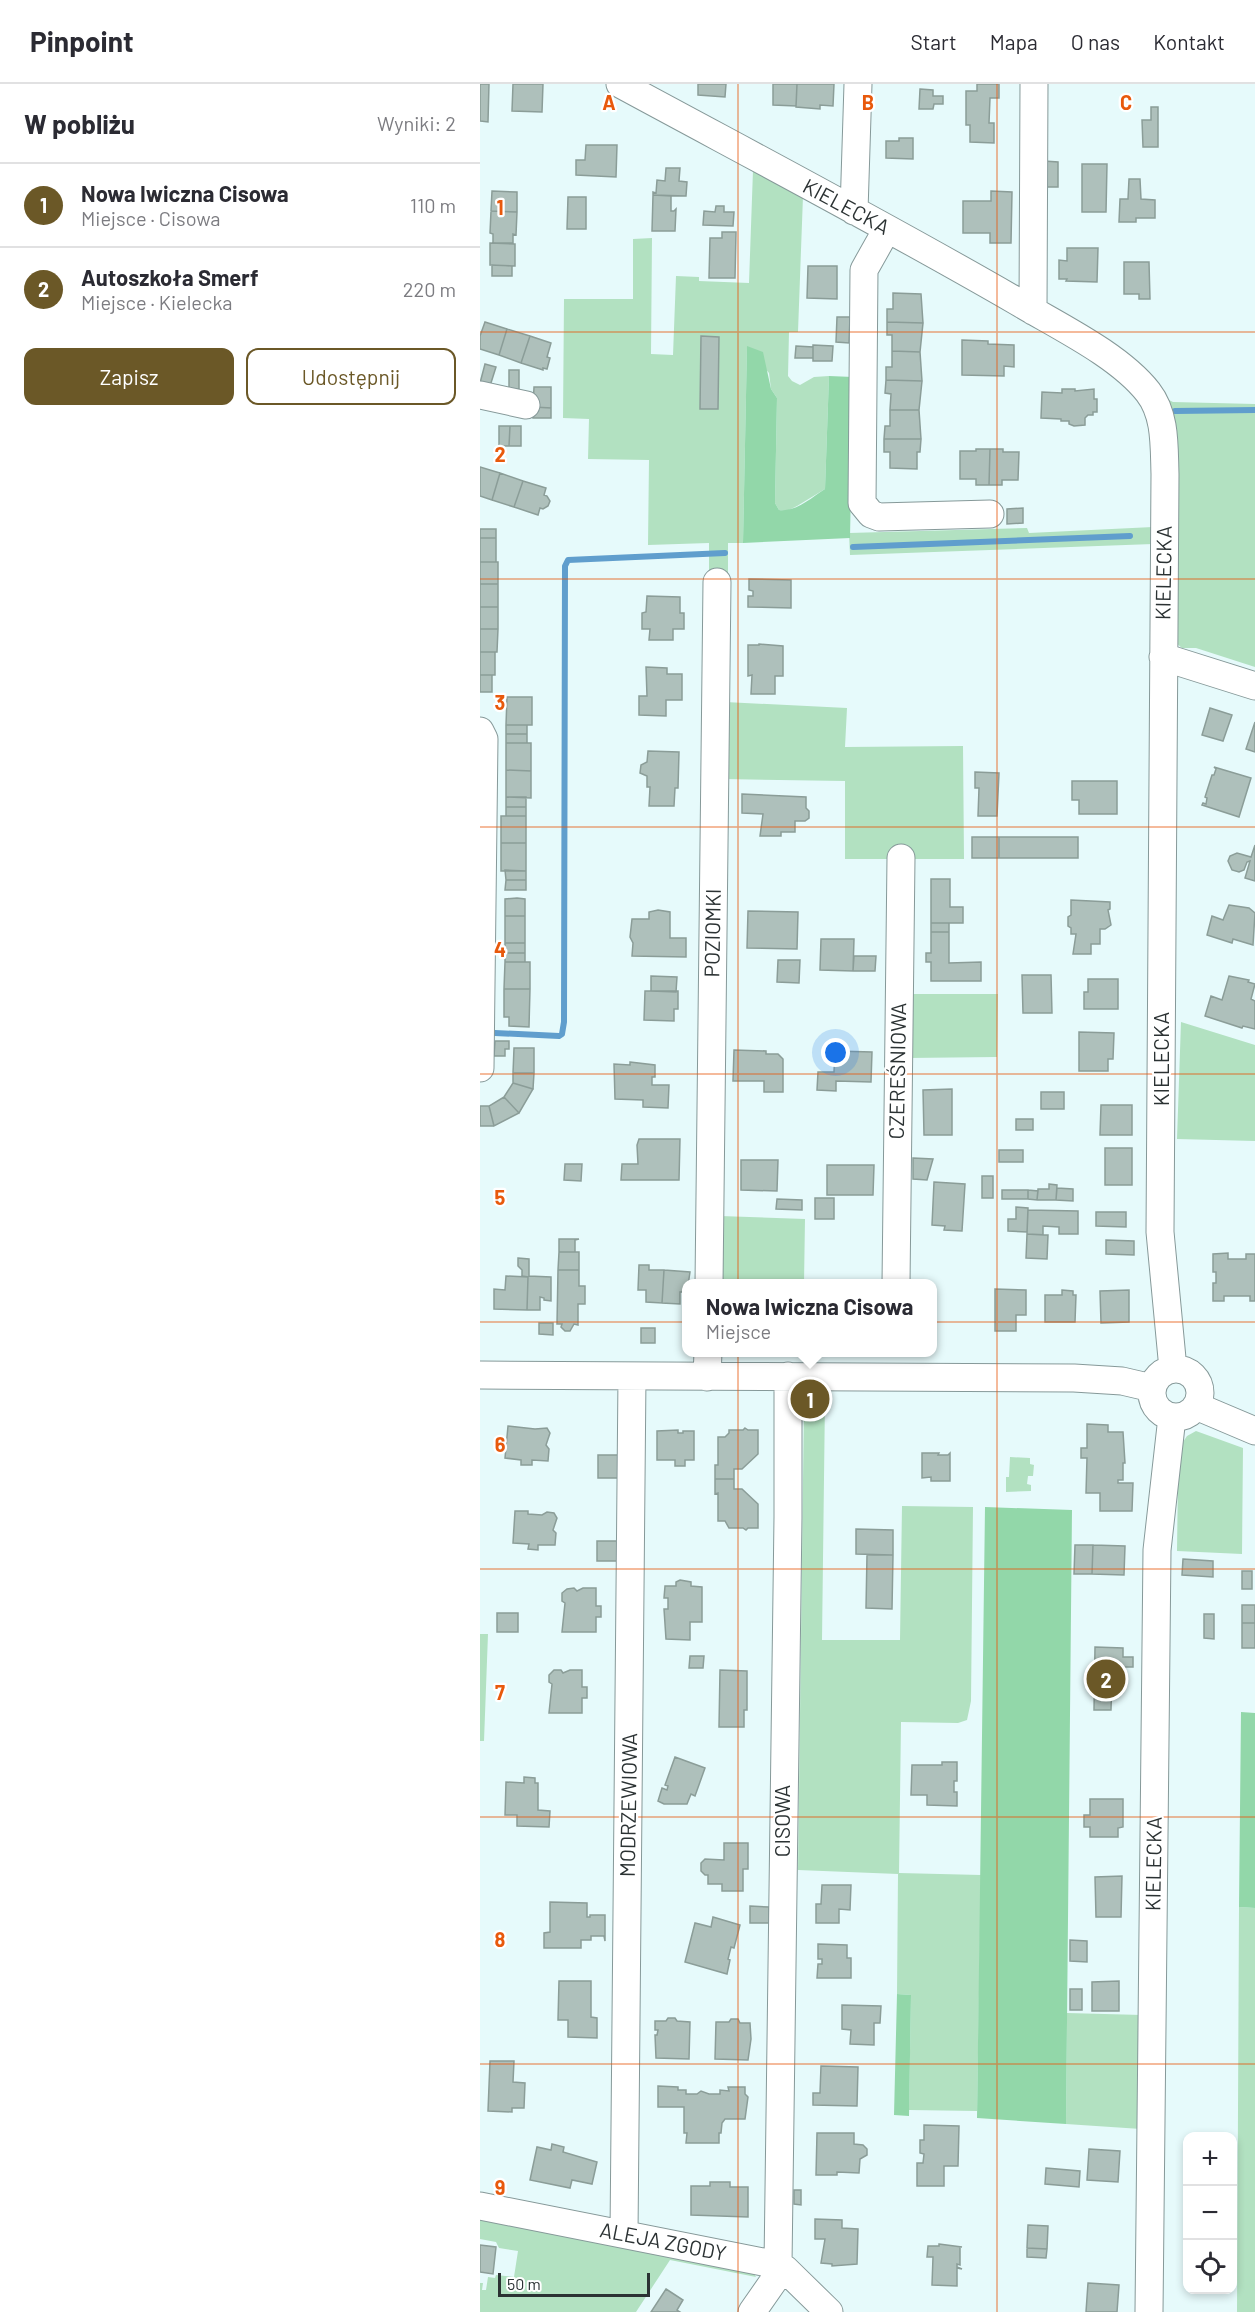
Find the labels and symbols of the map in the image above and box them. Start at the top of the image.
text: A [602,90,616,114]
text: B [862,90,874,114]
text: C [1120,90,1132,114]
street label: KIELECKA [799,172,895,239]
text: 1 [496,195,504,219]
text: 2 [494,442,506,466]
street label: KIELECKA [1149,525,1176,620]
text: 3 [495,690,505,714]
street label: POZIOMKI [698,888,725,978]
text: 4 [494,937,506,961]
street label: CZEREŚNIOWA [883,1002,910,1139]
street label: KIELECKA [1148,1011,1173,1106]
your location [821,1038,850,1067]
text: 5 [495,1185,506,1209]
pin: 1 [790,1376,830,1422]
text: 6 [495,1432,506,1456]
pin: 2 [1086,1656,1126,1702]
text: 7 [495,1680,505,1704]
street label: MODRZEWIOWA [614,1732,641,1877]
street label: CISOWA [769,1784,794,1857]
street label: KIELECKA [1139,1816,1166,1911]
text: 8 [495,1927,506,1951]
text: 9 [495,2175,505,2199]
street label: ALEJA ZGODY [598,2216,729,2265]
scale bar [498,2270,650,2298]

